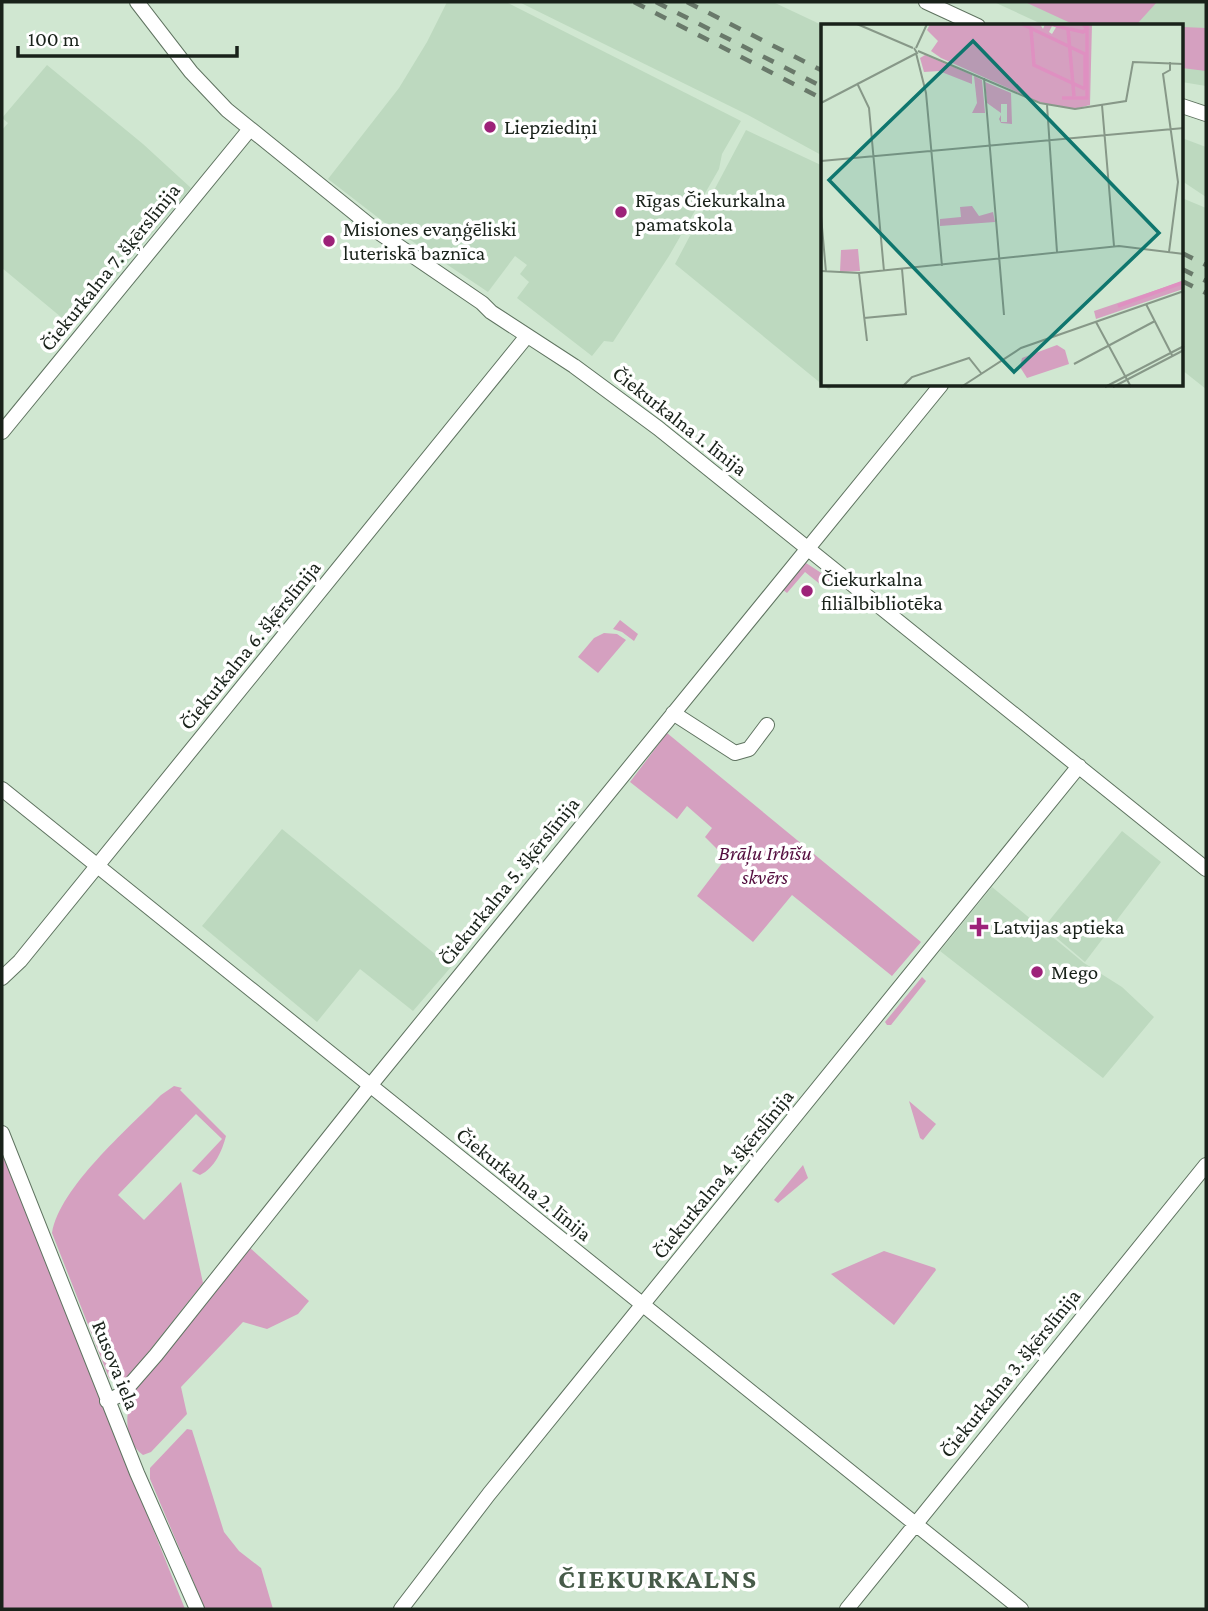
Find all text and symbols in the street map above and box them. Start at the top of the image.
scale bar [18,14,236,58]
inset map [821,24,1184,387]
text: 100 m [28,27,80,51]
place label: Liepziediņi [504,115,598,140]
marker: Liepziediņi [482,119,498,135]
street label: Čiekurkalna 7. šķērslīnija [35,178,186,356]
place label: Rīgas Čiekurkalna pamatskola [635,188,786,236]
marker: Rīgas Čiekurkalna pamatskola [613,204,629,220]
place label: Misiones evaņģēliski luteriskā baznīca [343,217,517,265]
marker: Misiones evaņģēliski luteriskā baznīca [321,233,337,249]
street label: Čiekurkalna 1. līnija [608,361,752,481]
street label: Čiekurkalna 6. šķērslīnija [174,555,326,735]
place label: Čiekurkalna filiālbibliotēka [821,567,943,615]
marker: Čiekurkalna filiālbibliotēka [799,583,815,599]
street label: Čiekurkalna 5. šķērslīnija [434,792,585,971]
park label: Brāļu Irbīšu skvērs [718,841,812,889]
place label: Latvijas aptieka [993,915,1125,939]
marker: Latvijas aptieka [971,919,987,935]
place label: Mego [1051,960,1098,984]
marker: Mego [1029,964,1045,980]
street label: Čiekurkalna 4. šķērslīnija [647,1084,800,1264]
street label: Čiekurkalna 2. līnija [452,1122,597,1246]
street label: Čiekurkalna 3. šķērslīnija [935,1284,1086,1463]
street label: Rusova iela [87,1317,145,1413]
district label: ČIEKURKALNS [558,1563,758,1594]

